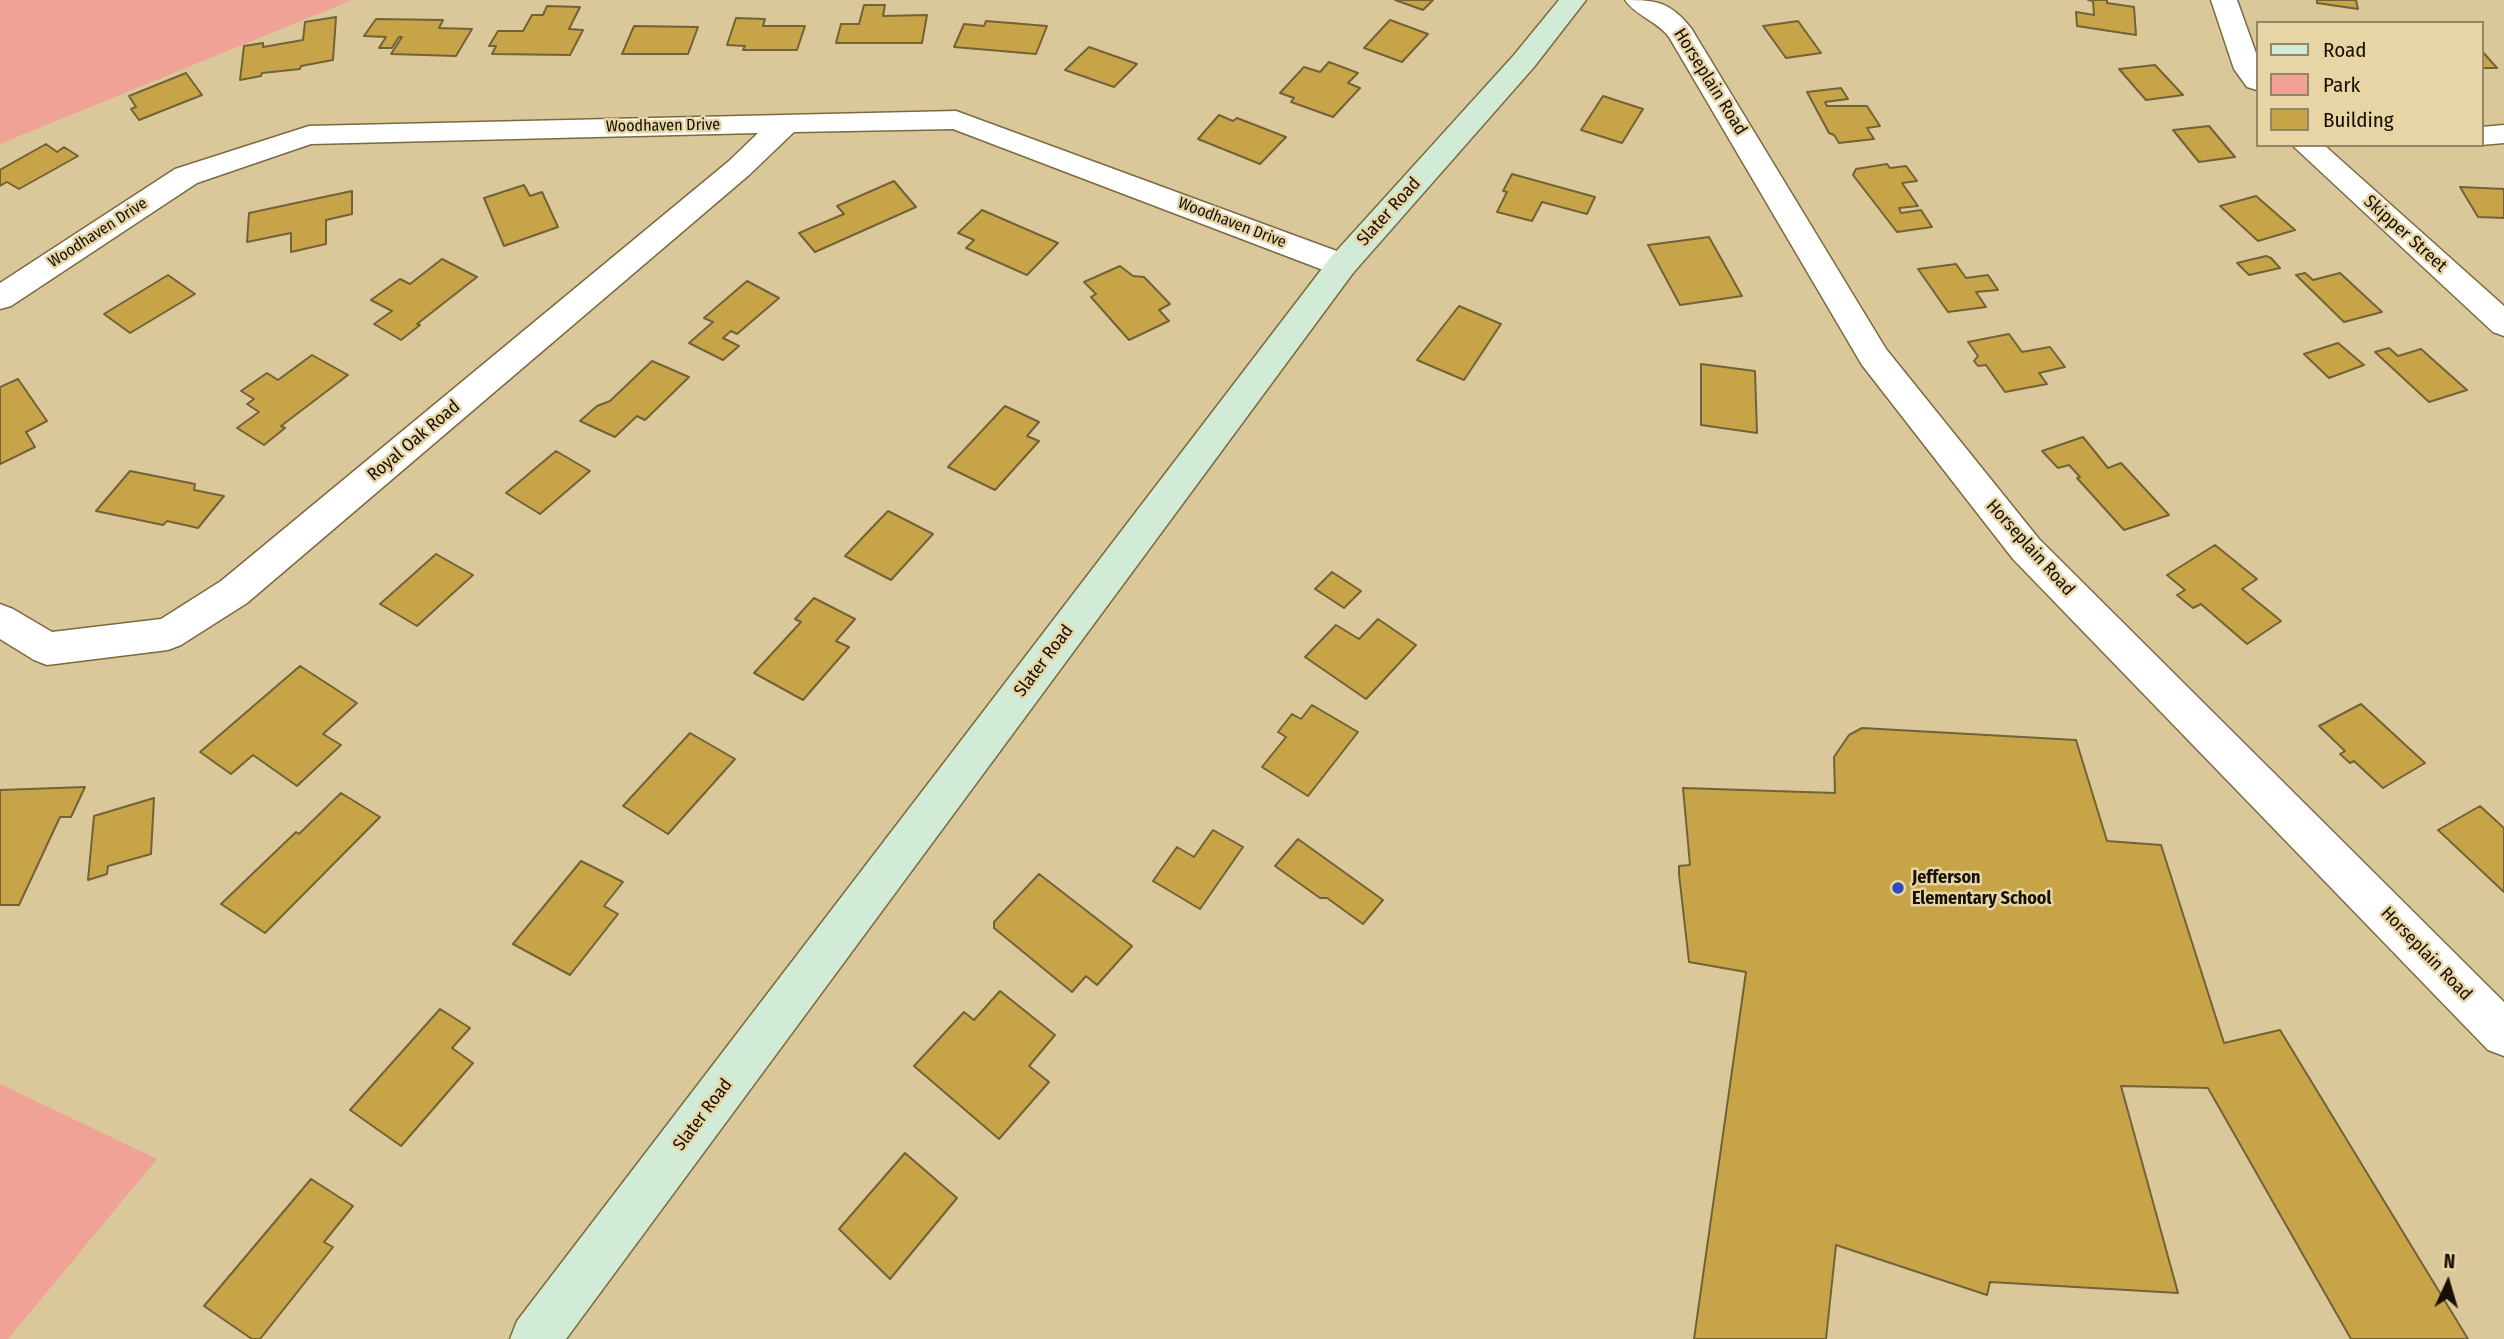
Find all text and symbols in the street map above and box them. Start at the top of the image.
legend [2256,21,2483,147]
street label: Horseplain Road [1669,25,1751,139]
text: Road [2323,37,2367,63]
text: Park [2323,72,2360,98]
text: Building [2323,107,2394,133]
street label: Woodhaven Drive [606,115,720,137]
street label: Slater Road [1353,173,1425,251]
street label: Skipper Street [2359,191,2451,277]
street label: Woodhaven Drive [45,194,151,272]
street label: Woodhaven Drive [1175,194,1289,252]
street label: Royal Oak Road [363,396,465,486]
street label: Horseplain Road [1981,496,2079,600]
street label: Slater Road [1010,621,1078,701]
place label: Jefferson Elementary School [1912,867,2051,910]
marker: Jefferson Elementary School [1890,880,1906,896]
street label: Horseplain Road [2376,903,2476,1005]
street label: Slater Road [669,1075,737,1155]
north arrow [2413,1248,2483,1318]
text: N [2443,1250,2456,1273]

